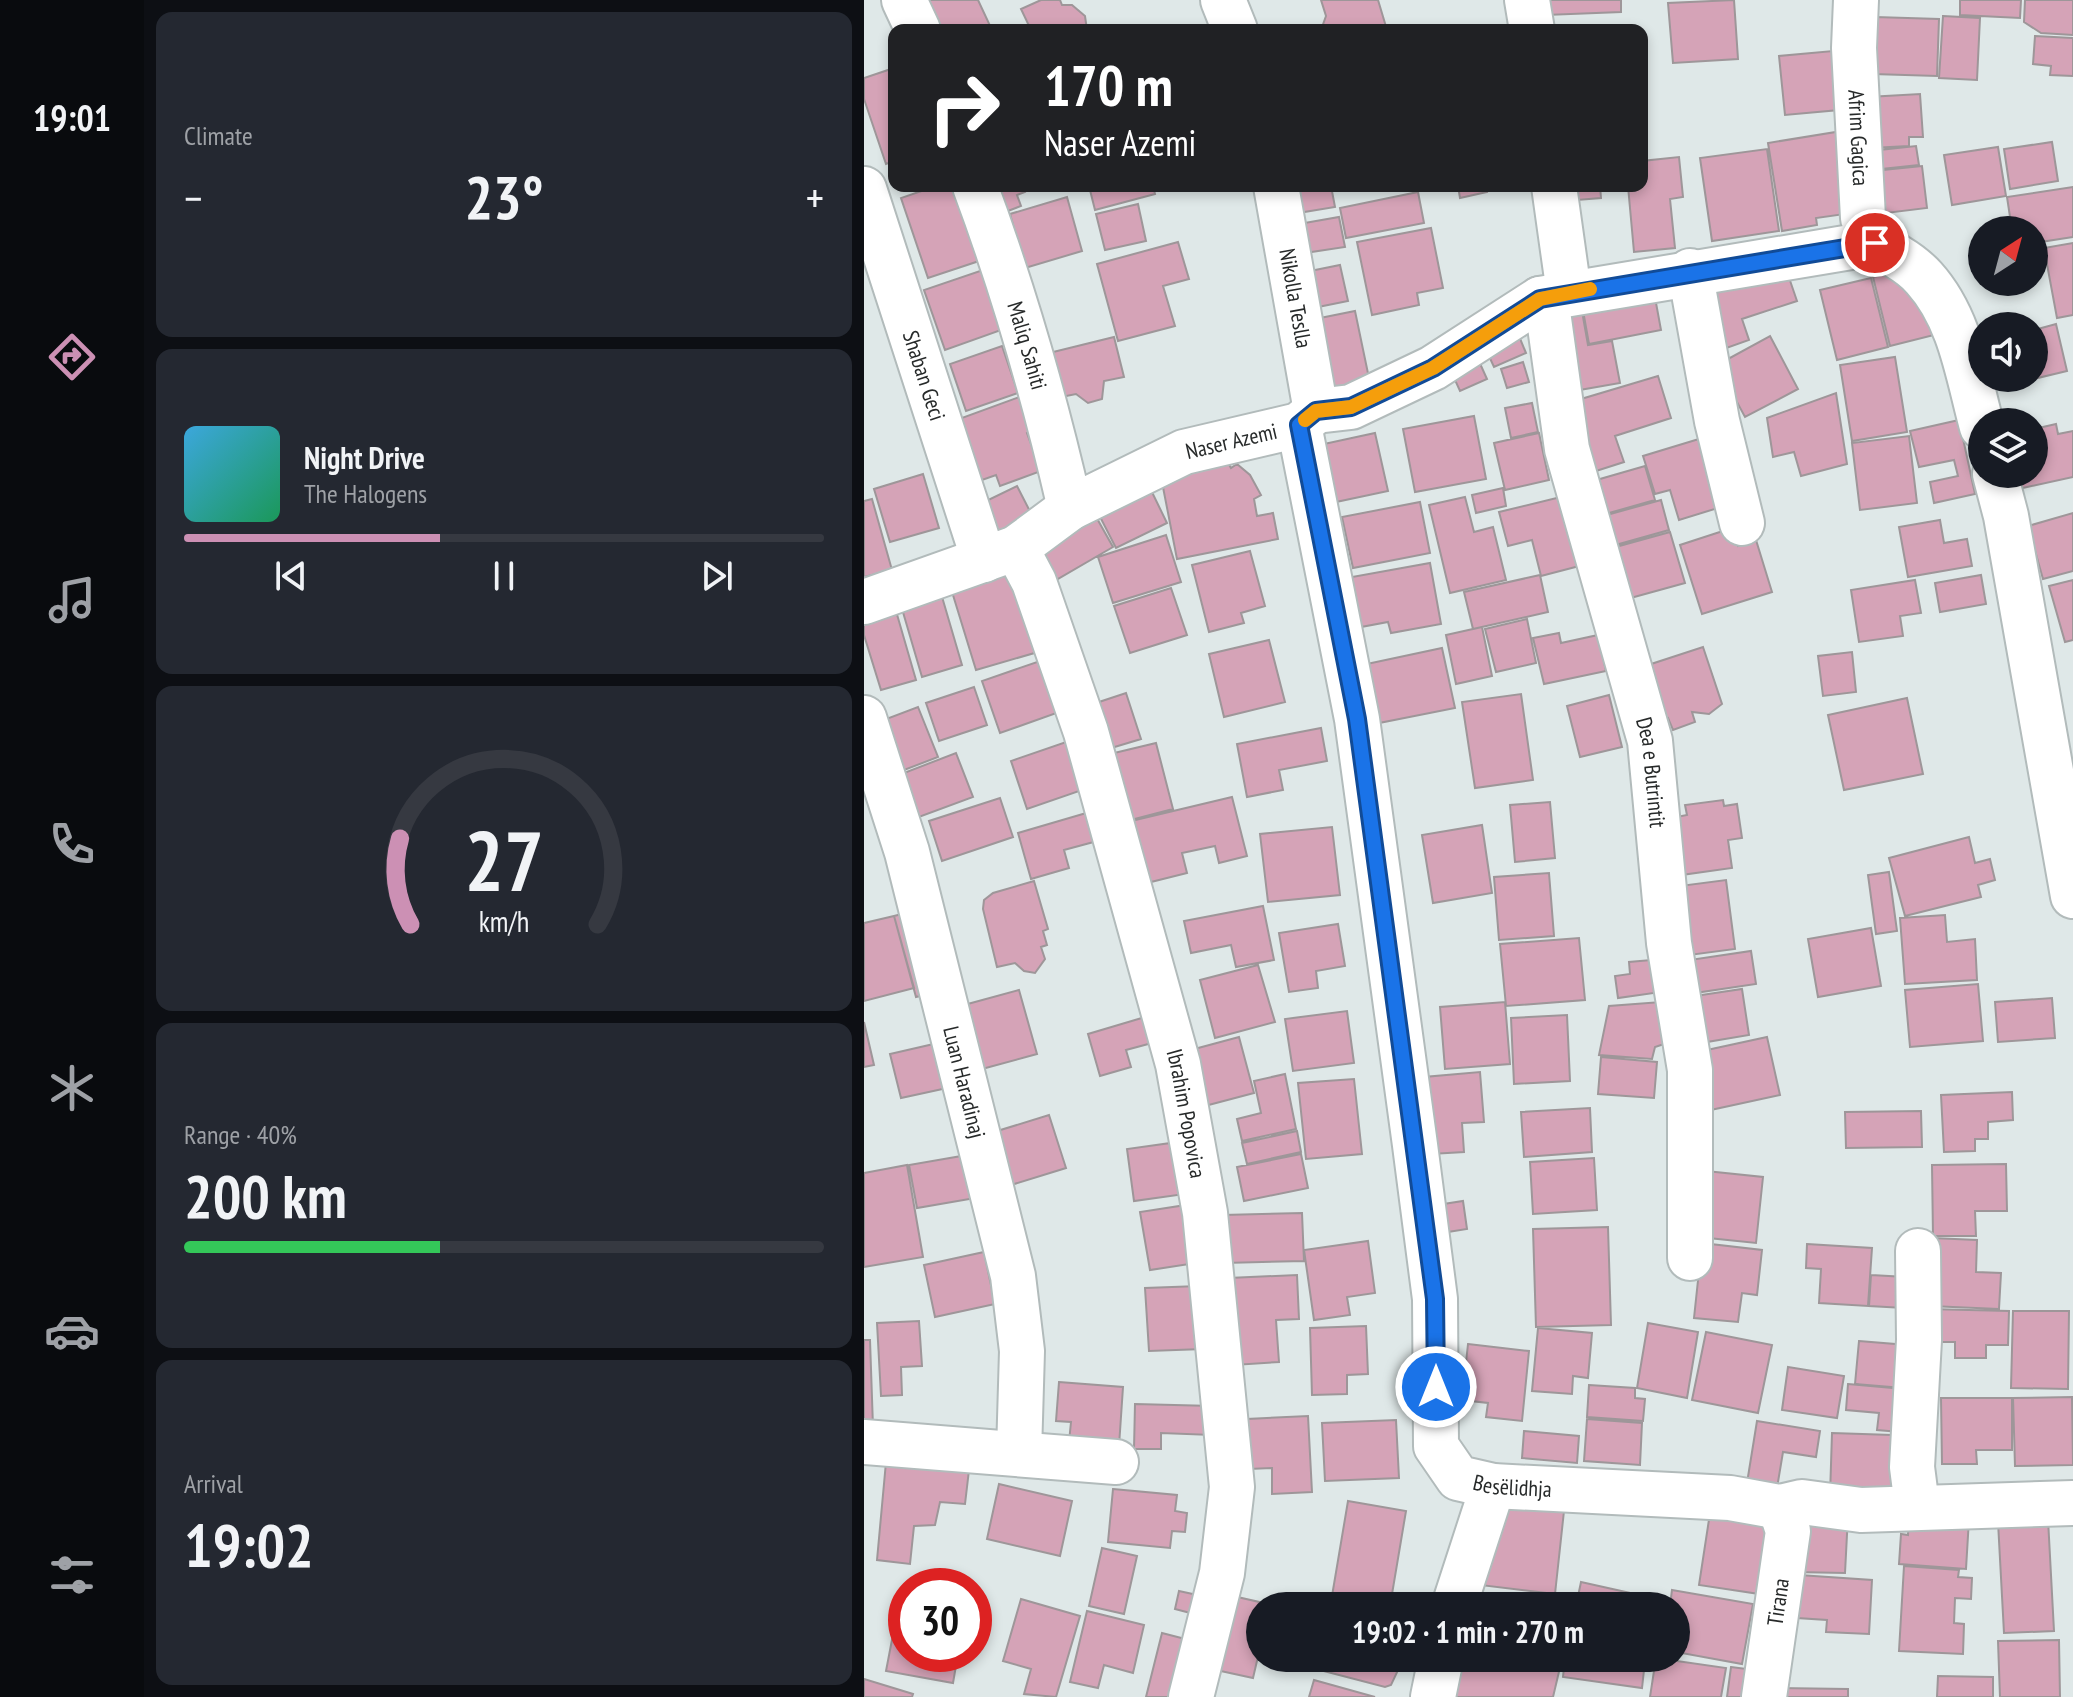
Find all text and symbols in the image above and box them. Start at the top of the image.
text: 170 m [1044,49,1173,121]
icon: right [912,56,1016,160]
street label: Afrim Gagica [1842,89,1875,187]
text: 19:01 [33,94,111,141]
text: Climate [184,119,253,152]
text: Naser Azemi [1044,119,1196,166]
text: 23° [464,158,544,236]
text: − [184,169,202,226]
text: + [806,169,824,226]
pin [1841,209,1909,277]
north arrow [1968,216,2048,296]
map controls [1968,216,2048,488]
icon: arrive [1853,221,1897,265]
street label: Nikolla Teslla [1273,246,1319,350]
street label: Maliq Sahiti [1001,298,1054,393]
button: sound [1968,312,2048,392]
street label: Shaban Geci [897,327,952,424]
icon: directions [44,329,100,385]
button: layers [1968,408,2048,488]
street label: Naser Azemi [1183,417,1280,465]
text: Night Drive [304,438,425,477]
text: The Halogens [304,477,427,510]
icon: previous [269,554,313,598]
icon: pause [482,554,526,598]
icon: next [695,554,739,598]
icon: music [44,572,100,628]
street label: Dea e Butrintit [1630,714,1672,829]
text: 27 [464,805,544,913]
icon: phone [44,816,100,872]
text: km/h [479,903,529,940]
street label: Luan Haradinaj [937,1023,992,1141]
street label: Ibrahim Popovica [1160,1046,1212,1180]
icon: climate [44,1060,100,1116]
text: Range · 40% [184,1118,297,1151]
text: 200 km [184,1157,347,1235]
icon: car [44,1303,100,1359]
position arrow [1394,1345,1478,1429]
text: Arrival [184,1467,243,1500]
street label: Besëlidhja [1470,1468,1552,1503]
text: 19:02 [184,1506,314,1584]
icon: filters [44,1547,100,1603]
speed limit sign: 30 [888,1568,992,1672]
street label: Tirana [1760,1576,1795,1628]
text: 19:02 · 1 min · 270 m [1352,1612,1584,1651]

